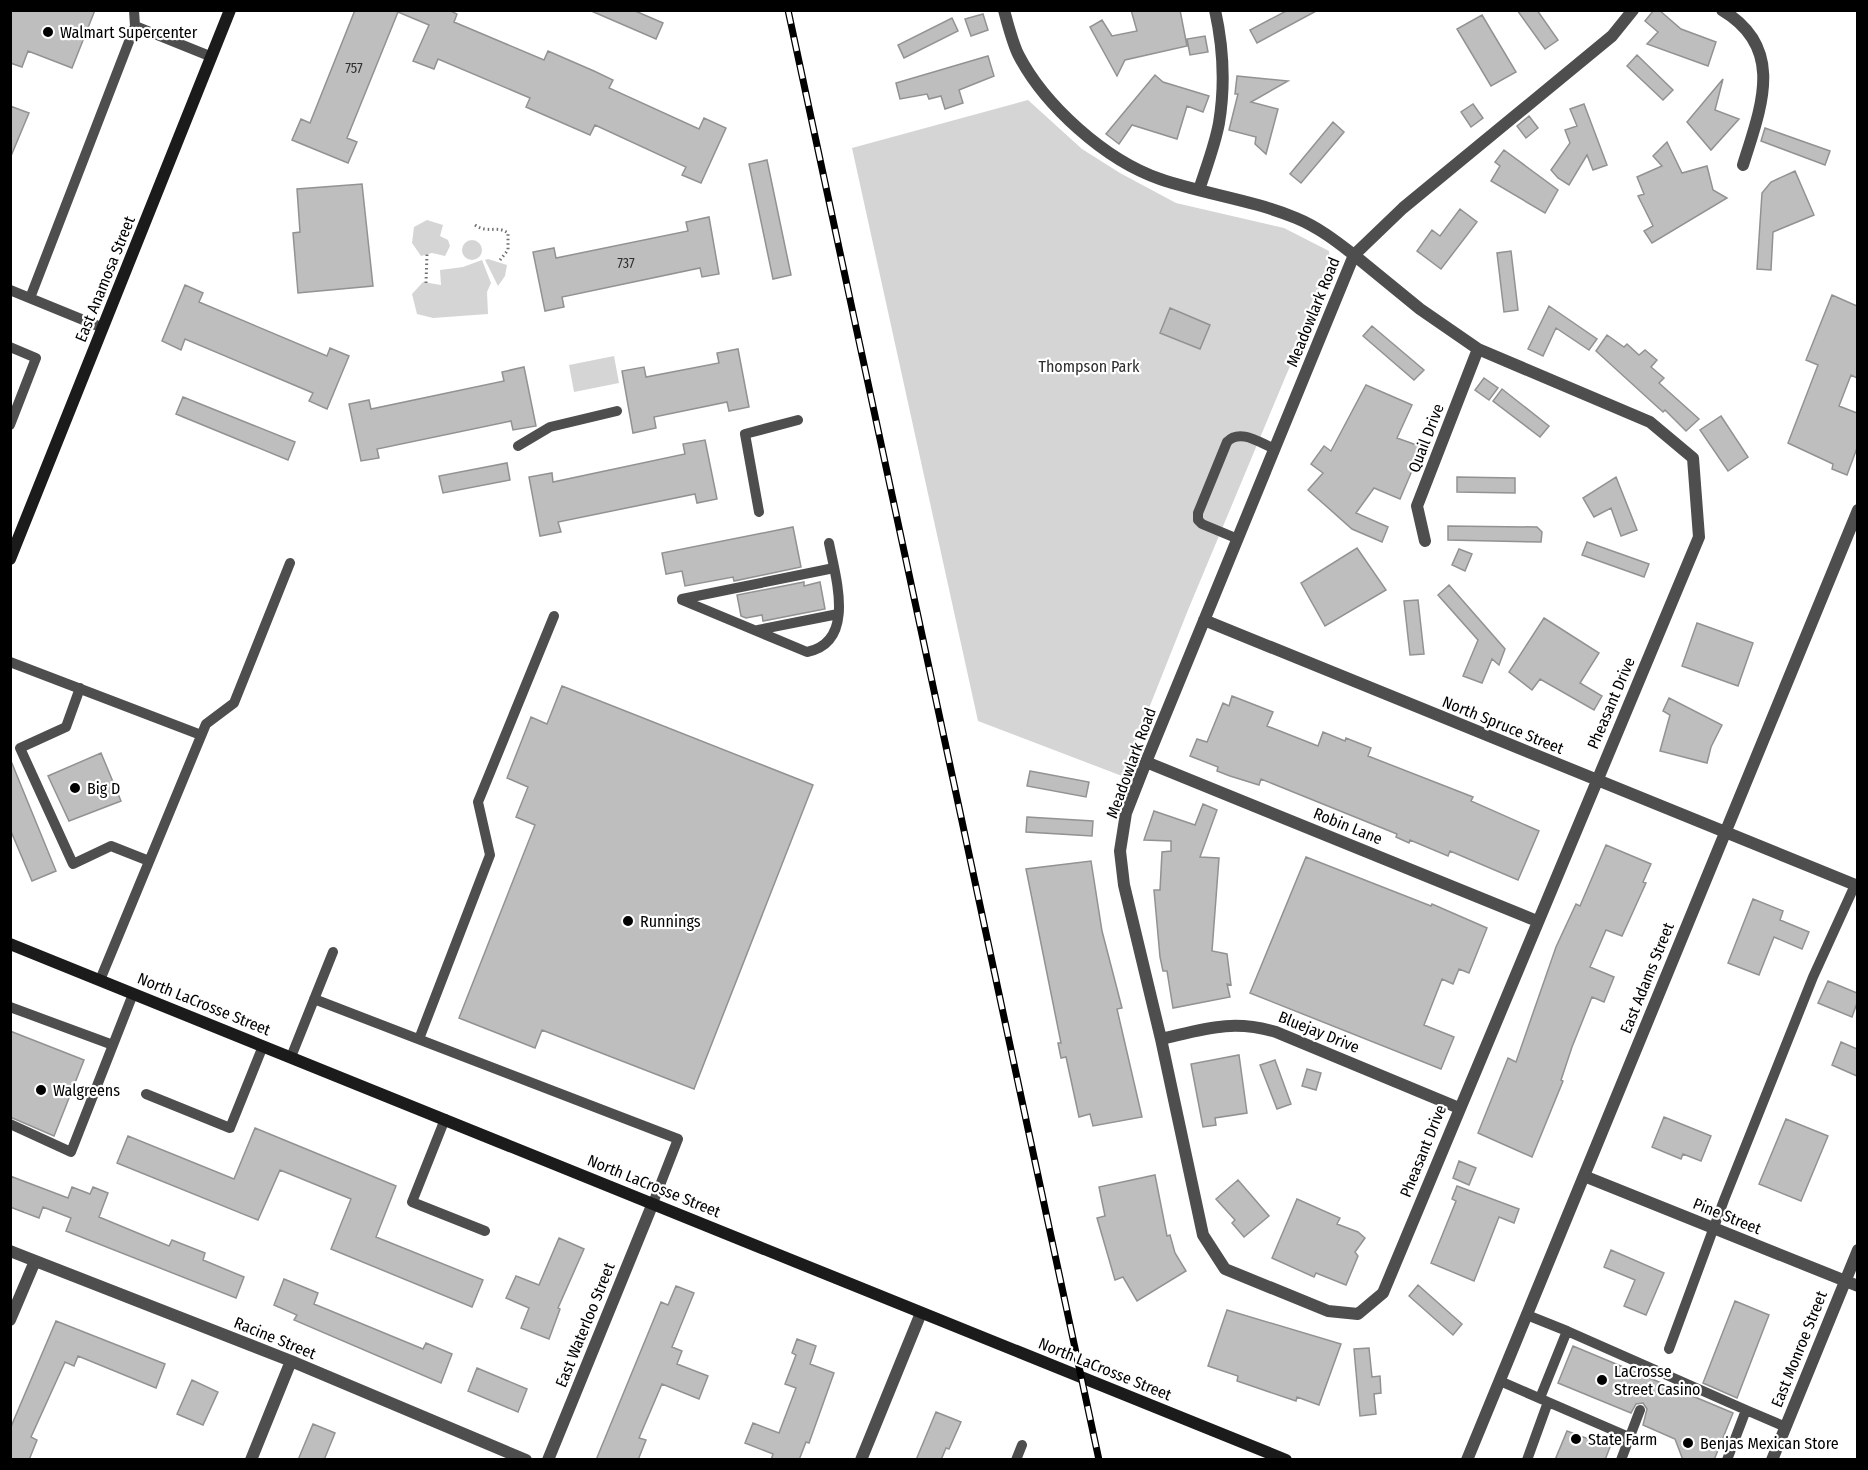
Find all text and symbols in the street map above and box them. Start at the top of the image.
place label: Walmart Supercenter [60,23,198,42]
marker: Walmart Supercenter [41,25,55,39]
house number: 757 [345,60,363,77]
street label: East Anamosa Street [71,213,139,345]
street label: Meadowlark Road [1282,254,1344,370]
house number: 737 [617,255,635,272]
park label: Thompson Park [1039,357,1140,376]
street label: Quail Drive [1404,401,1448,475]
street label: Pheasant Drive [1583,654,1639,752]
street label: North Spruce Street [1440,692,1567,758]
street label: Meadowlark Road [1102,705,1160,821]
place label: Big D [87,779,120,798]
marker: Big D [68,781,82,795]
street label: Robin Lane [1311,804,1385,848]
place label: Runnings [640,912,701,931]
marker: Runnings [621,914,635,928]
street label: East Adams Street [1616,919,1678,1036]
street label: North LaCrosse Street [135,969,274,1040]
street label: Bluejay Drive [1276,1007,1362,1057]
place label: Walgreens [53,1081,120,1100]
marker: Walgreens [34,1083,48,1097]
street label: Pheasant Drive [1396,1102,1450,1200]
street label: North LaCrosse Street [585,1151,724,1222]
street label: Pine Street [1690,1194,1765,1239]
street label: East Waterloo Street [551,1259,619,1390]
street label: East Monroe Street [1767,1287,1831,1410]
street label: Racine Street [231,1313,319,1363]
street label: North LaCrosse Street [1036,1334,1175,1405]
place label: LaCrosse Street Casino [1614,1362,1701,1399]
marker: LaCrosse Street Casino [1595,1373,1609,1387]
place label: State Farm [1588,1430,1657,1449]
marker: State Farm [1569,1432,1583,1446]
place label: Benjas Mexican Store [1700,1434,1839,1453]
marker: Benjas Mexican Store [1681,1436,1695,1450]

